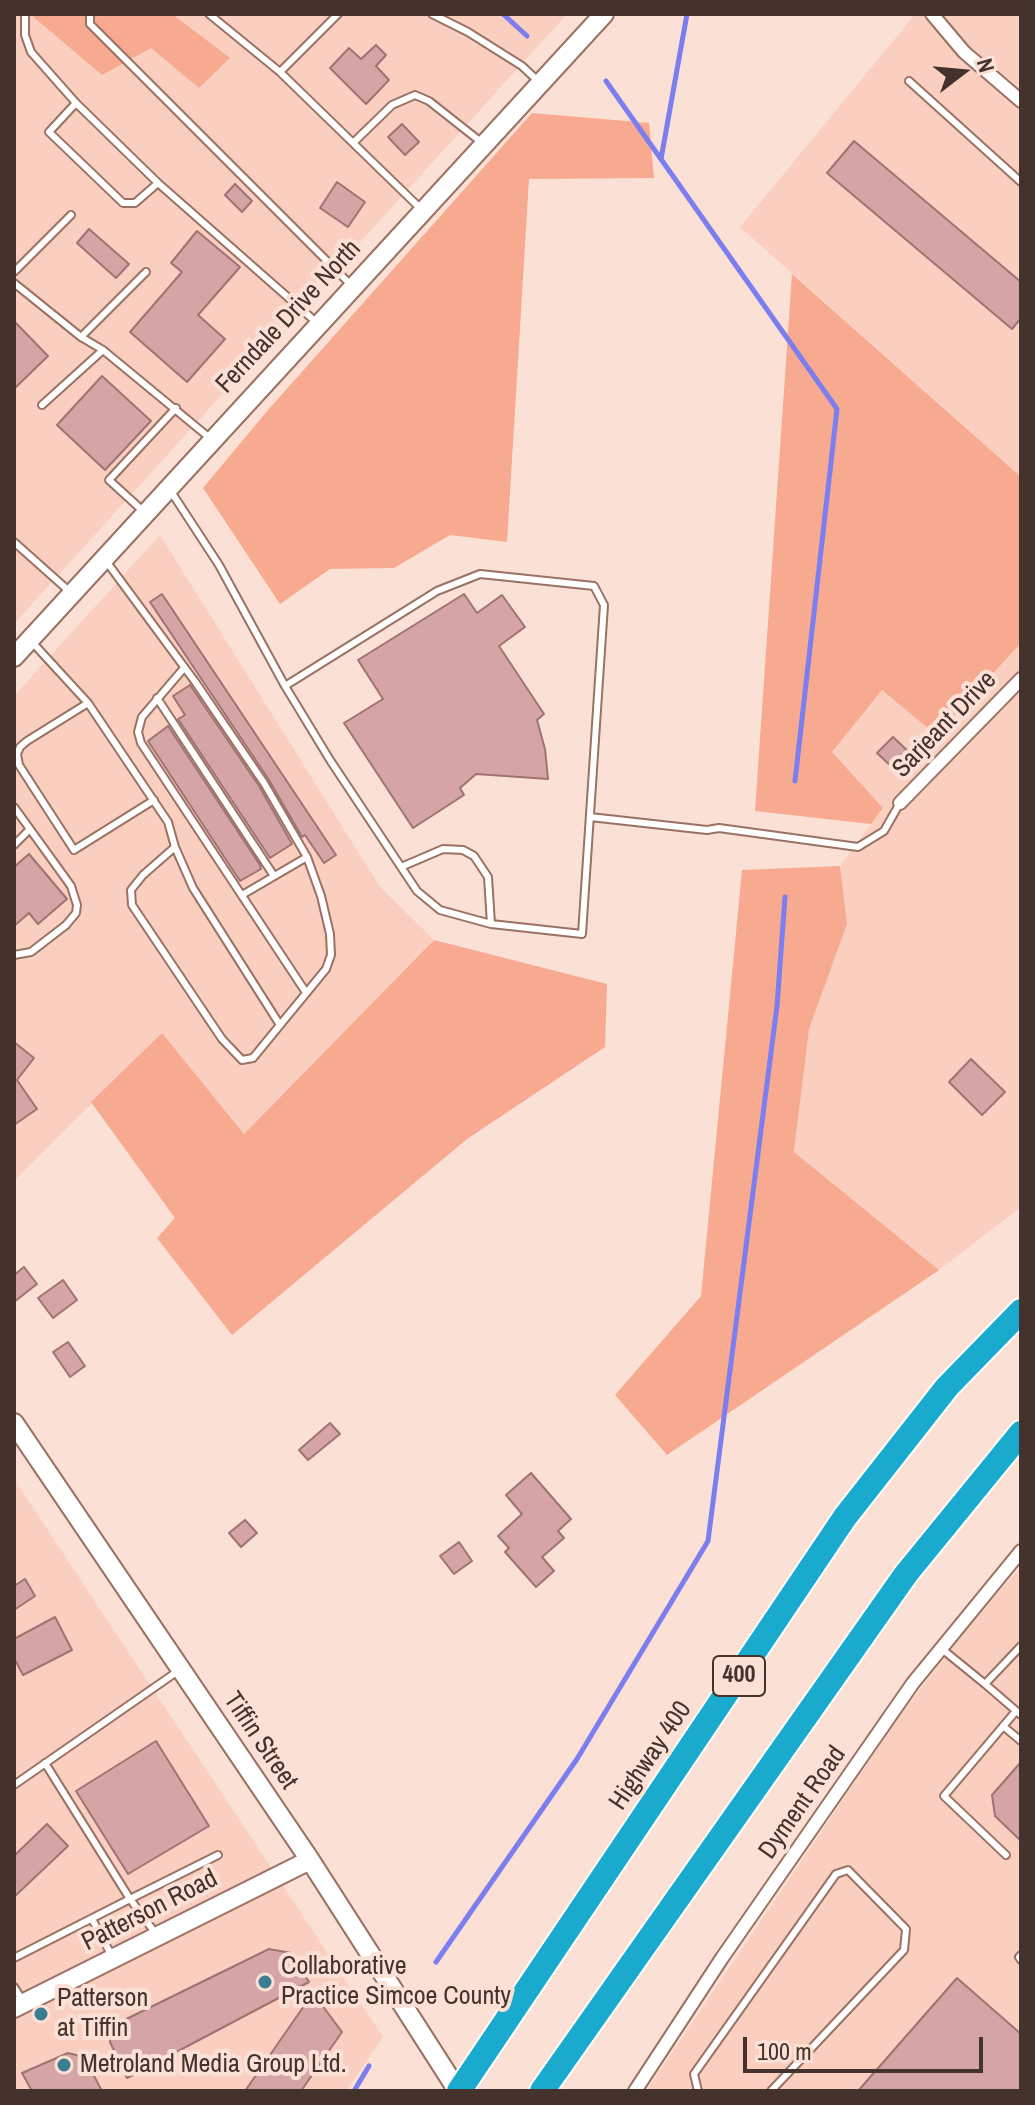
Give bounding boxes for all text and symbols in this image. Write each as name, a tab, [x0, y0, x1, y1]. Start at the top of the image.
north arrow	[923, 32, 1003, 112]
text: N	[970, 55, 1002, 76]
street label: Ferndale Drive North	[210, 234, 368, 400]
street label: Sarjeant Drive	[886, 665, 1004, 785]
road number: 400	[713, 1656, 765, 1696]
street label: Tiffin Street	[216, 1686, 304, 1796]
street label: Highway 400	[603, 1696, 699, 1816]
street label: Dyment Road	[753, 1741, 853, 1865]
street label: Patterson Road	[77, 1863, 223, 1959]
place label: Collaborative Practice Simcoe County	[281, 1951, 511, 2012]
marker: Collaborative Practice Simcoe County	[256, 1973, 274, 1991]
place label: Patterson at Tiffin	[57, 1983, 148, 2044]
marker: Patterson at Tiffin	[32, 2005, 50, 2023]
scale bar	[747, 2021, 987, 2071]
text: 100 m	[757, 2035, 812, 2067]
place label: Metroland Media Group Ltd.	[80, 2049, 347, 2081]
marker: Metroland Media Group Ltd.	[55, 2056, 73, 2074]

